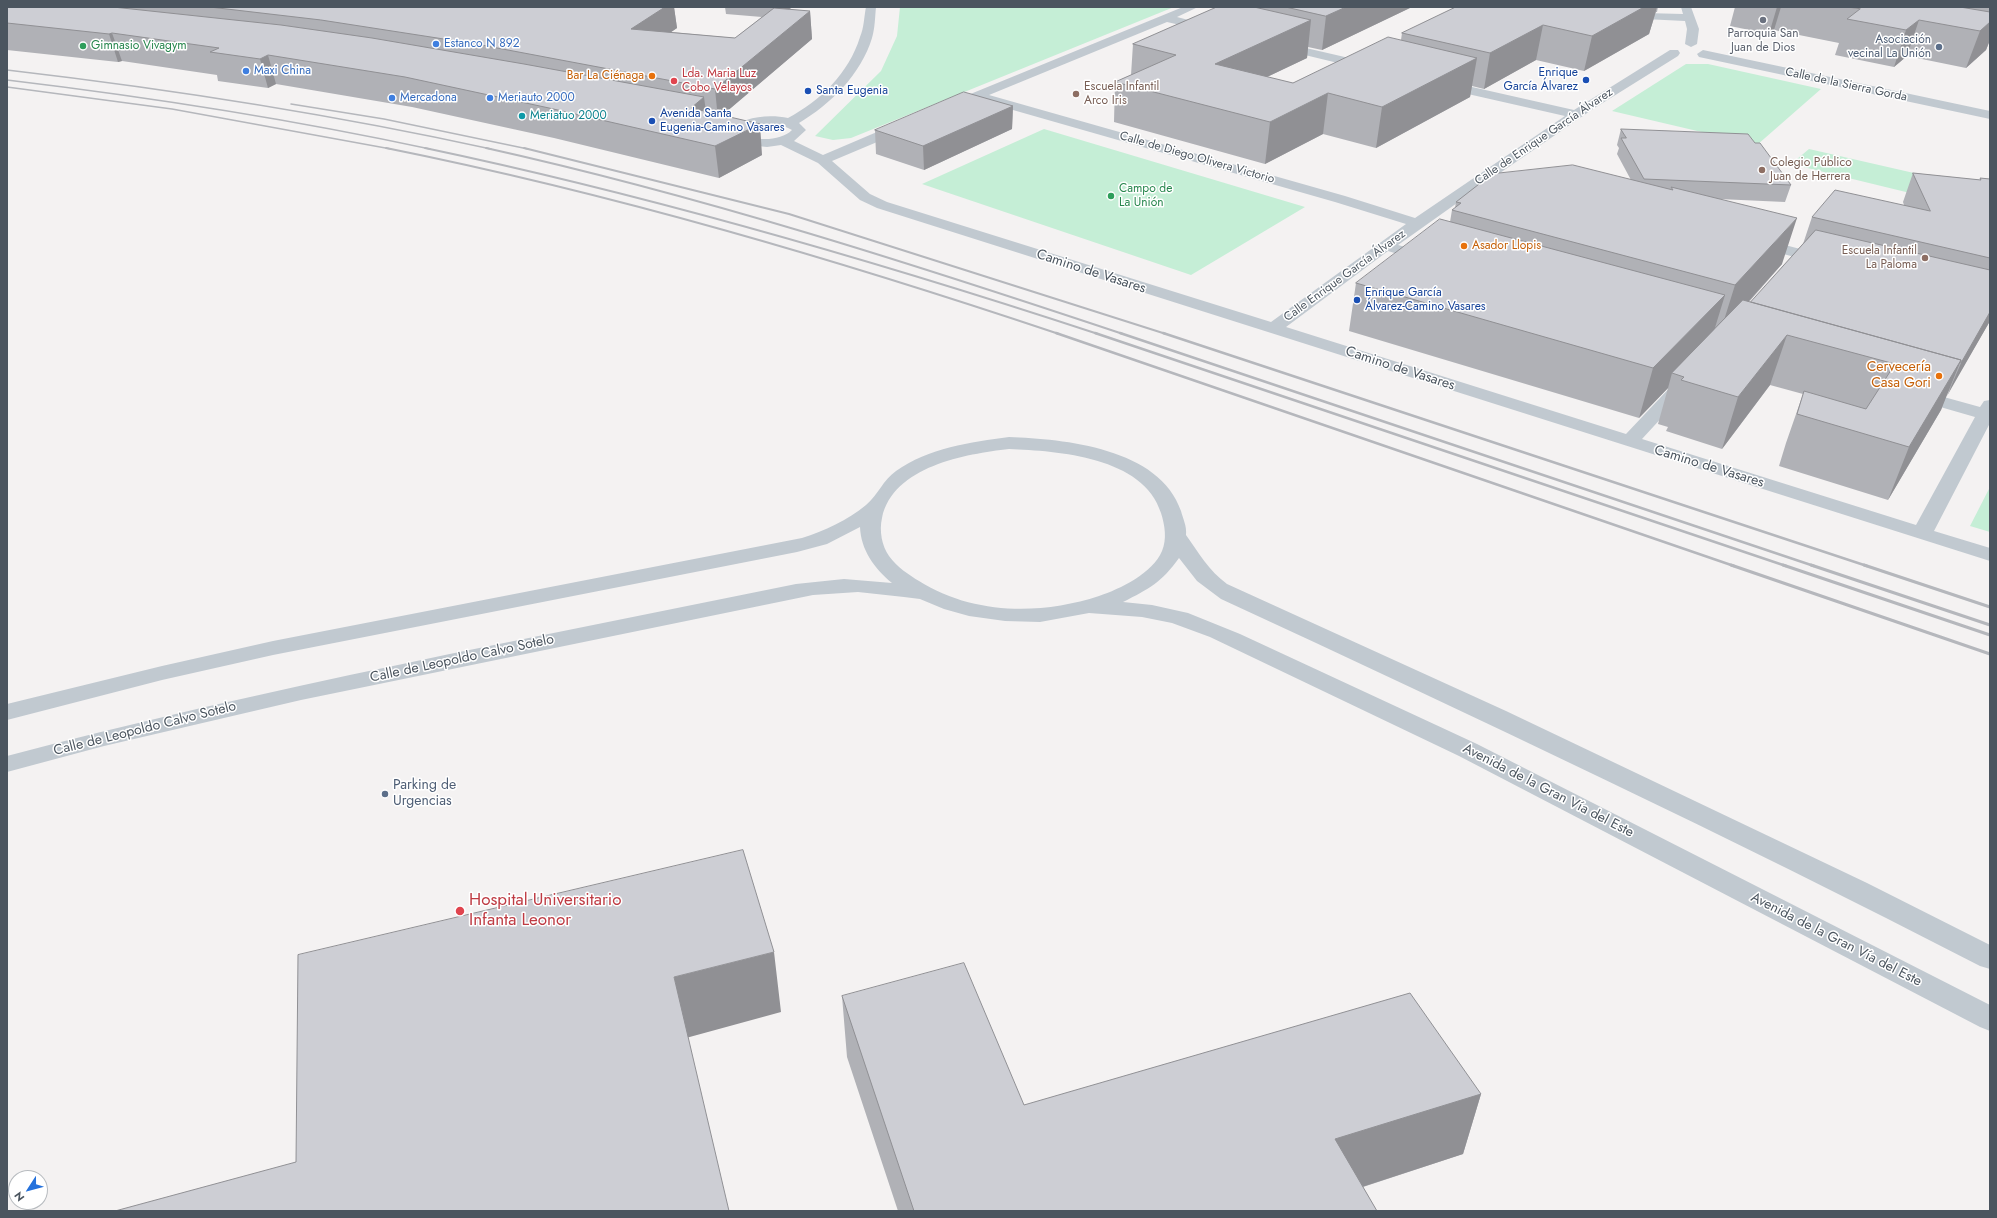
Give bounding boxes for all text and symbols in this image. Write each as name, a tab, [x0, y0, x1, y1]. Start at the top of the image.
marker: Parroquia San Juan de Dios	[1758, 15, 1768, 25]
place label: Parroquia San Juan de Dios	[1728, 27, 1798, 55]
place label: Asociación vecinal La Unión	[1848, 33, 1931, 61]
place label: Estanco N 892	[444, 37, 519, 51]
place label: Gimnasio Vivagym	[91, 39, 187, 53]
marker: Estanco N 892	[431, 39, 441, 49]
marker: Gimnasio Vivagym	[78, 41, 88, 51]
marker: Asociación vecinal La Unión	[1934, 42, 1944, 52]
place label: Maxi China	[254, 64, 311, 78]
street label: Calle de la Sierra Gorda	[1784, 65, 1908, 105]
marker: Maxi China	[241, 66, 251, 76]
place label: Enrique García Álvarez	[1504, 66, 1578, 94]
place label: Lda. Maria Luz Cobo Velayos	[682, 67, 756, 95]
place label: Bar La Ciénaga	[567, 69, 644, 83]
marker: Bar La Ciénaga	[647, 71, 657, 81]
marker: Enrique García Álvarez	[1581, 75, 1591, 85]
marker: Lda. Maria Luz Cobo Velayos	[669, 76, 679, 86]
place label: Escuela Infantil Arco Iris	[1084, 80, 1159, 108]
place label: Santa Eugenia	[816, 84, 888, 98]
street label: Calle de Enrique García Álvarez	[1472, 85, 1616, 189]
marker: Santa Eugenia	[803, 86, 813, 96]
marker: Escuela Infantil Arco Iris	[1071, 89, 1081, 99]
place label: Mercadona	[400, 91, 457, 105]
place label: Meriauto 2000	[498, 91, 575, 105]
marker: Mercadona	[387, 93, 397, 103]
marker: Meriauto 2000	[485, 93, 495, 103]
place label: Avenida Santa Eugenia-Camino Vasares	[660, 107, 785, 135]
place label: Meriatuo 2000	[530, 109, 607, 123]
marker: Meriatuo 2000	[517, 111, 527, 121]
marker: Avenida Santa Eugenia-Camino Vasares	[647, 116, 657, 126]
street label: Calle de Diego Olivera Victorio	[1118, 129, 1276, 187]
place label: Colegio Público Juan de Herrera	[1770, 156, 1852, 184]
marker: Colegio Público Juan de Herrera	[1757, 165, 1767, 175]
place label: Campo de La Unión	[1119, 182, 1172, 210]
marker: Campo de La Unión	[1106, 191, 1116, 201]
street label: Calle Enrique García Álvarez	[1281, 227, 1409, 325]
place label: Asador Llopis	[1472, 239, 1541, 253]
marker: Asador Llopis	[1459, 241, 1469, 251]
place label: Escuela Infantil La Paloma	[1842, 244, 1917, 272]
street label: Camino de Vasares	[1034, 246, 1148, 298]
marker: Escuela Infantil La Paloma	[1920, 253, 1930, 263]
place label: Enrique García Álvarez-Camino Vasares	[1365, 286, 1486, 314]
marker: Enrique García Álvarez-Camino Vasares	[1352, 295, 1362, 305]
street label: Camino de Vasares	[1343, 343, 1457, 395]
place label: Cervecería Casa Gori	[1867, 360, 1931, 392]
marker: Cervecería Casa Gori	[1934, 371, 1944, 381]
street label: Camino de Vasares	[1652, 442, 1766, 492]
street label: Calle de Leopoldo Calvo Sotelo	[369, 631, 555, 687]
street label: Calle de Leopoldo Calvo Sotelo	[52, 698, 238, 760]
street label: Avenida de la Gran Vía del Este	[1460, 741, 1636, 841]
place label: Parking de Urgencias	[393, 778, 456, 810]
marker: Parking de Urgencias	[380, 789, 390, 799]
street label: Avenida de la Gran Vía del Este	[1748, 890, 1924, 990]
place label: Hospital Universitario Infanta Leonor	[469, 891, 622, 931]
marker: Hospital Universitario Infanta Leonor	[454, 905, 466, 917]
north arrow	[8, 1170, 48, 1210]
text: N	[10, 1188, 28, 1205]

